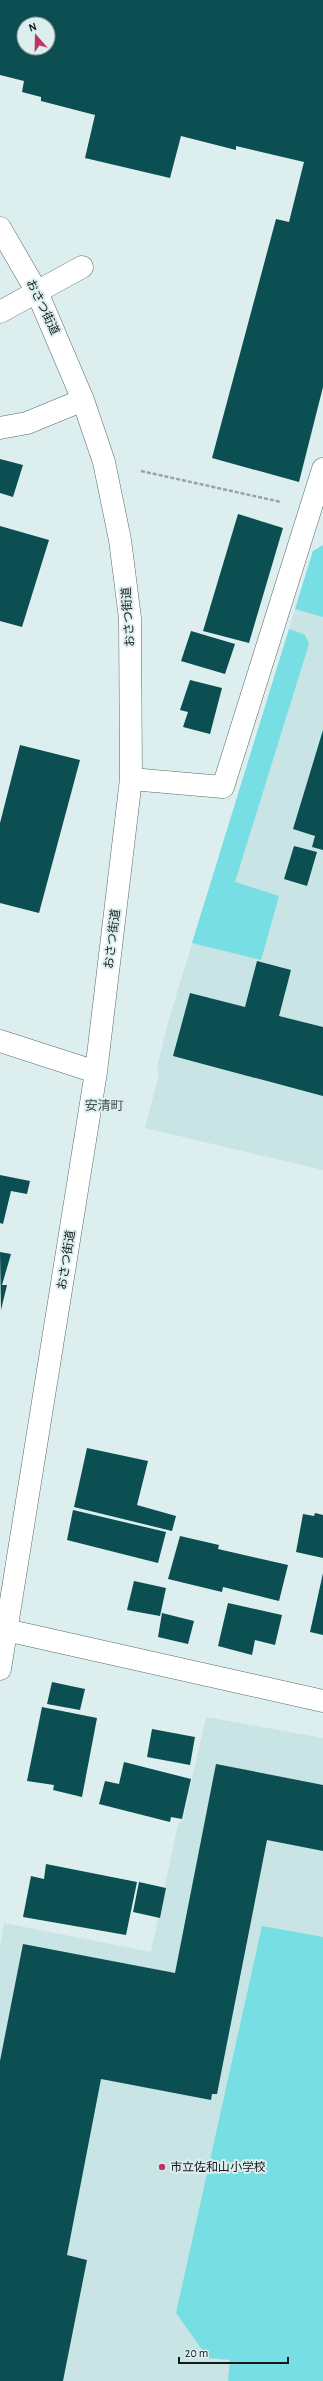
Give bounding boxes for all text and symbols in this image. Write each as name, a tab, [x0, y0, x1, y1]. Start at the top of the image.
north arrow	[16, 16, 56, 56]
text: N	[27, 21, 38, 34]
street label: おさつ街道	[24, 277, 62, 337]
street label: おさつ街道	[119, 587, 136, 647]
street label: おさつ街道	[101, 908, 122, 970]
district label: 安清町	[84, 1099, 124, 1113]
street label: おさつ街道	[54, 1229, 77, 1291]
place label: 市立佐和山小学校	[170, 2160, 266, 2173]
marker: 市立佐和山小学校	[157, 2162, 167, 2172]
scale bar	[179, 2339, 288, 2365]
text: 20 m	[185, 2347, 208, 2359]

